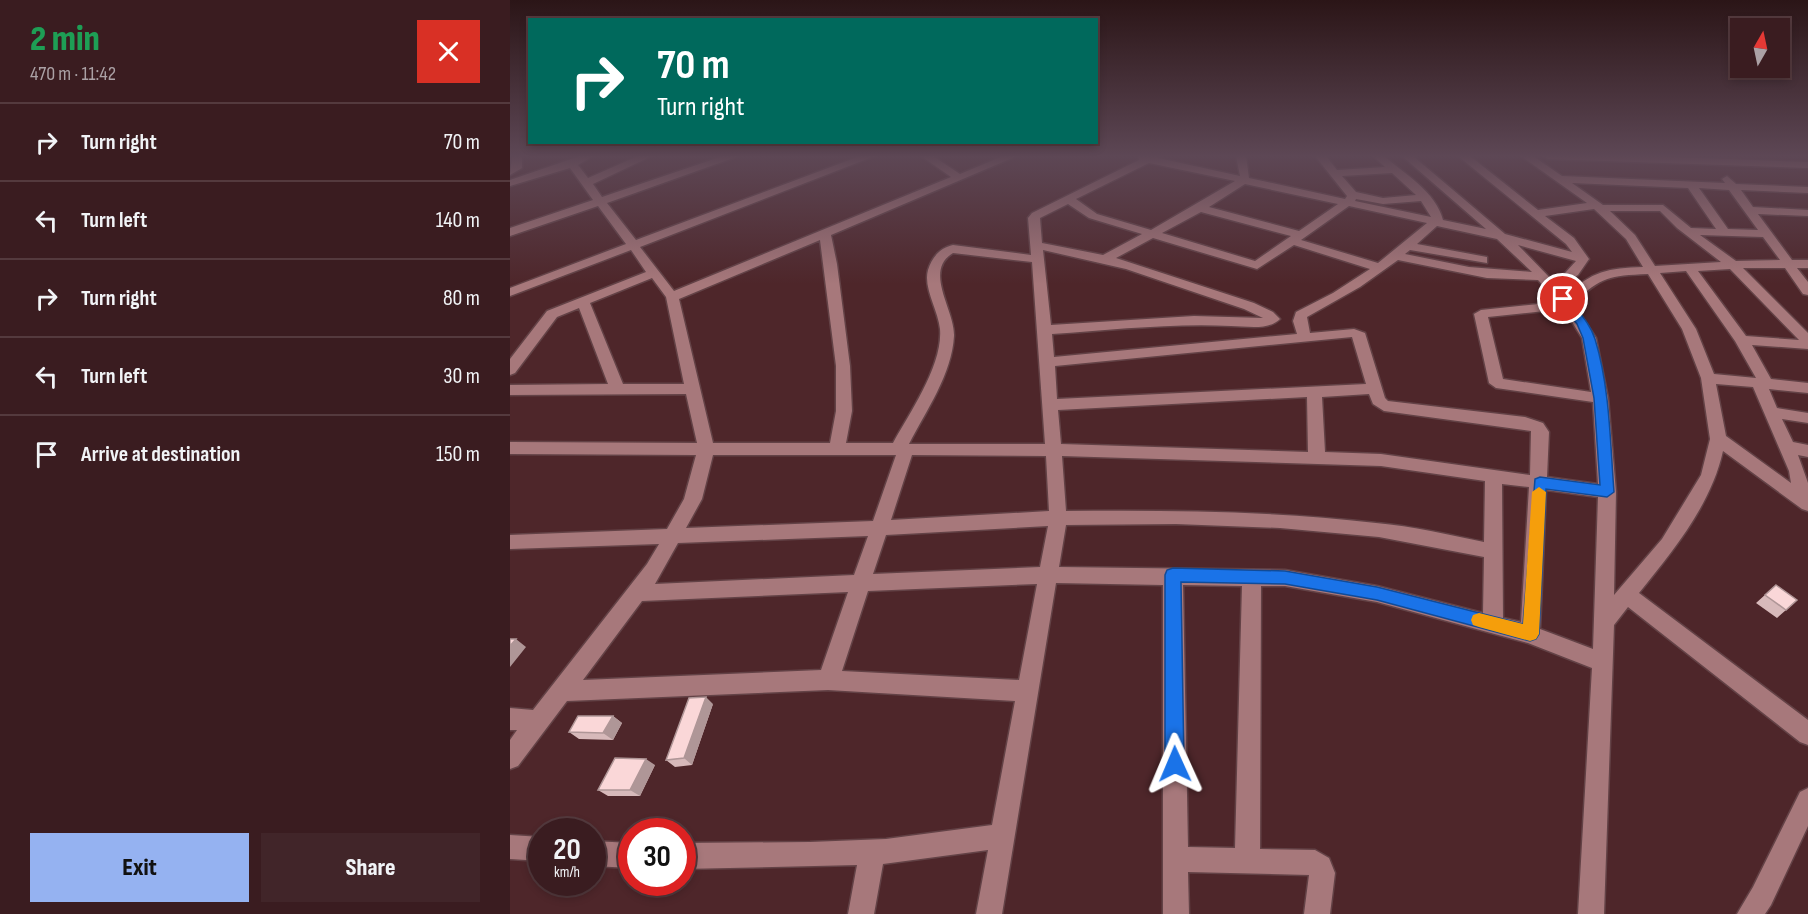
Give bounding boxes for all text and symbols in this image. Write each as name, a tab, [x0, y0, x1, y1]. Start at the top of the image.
text: 2 min	[30, 18, 100, 61]
north arrow	[1730, 18, 1790, 78]
map controls	[1730, 18, 1790, 78]
button: close	[417, 20, 480, 83]
text: 70 m	[657, 40, 730, 91]
icon: right	[558, 42, 636, 120]
text: 470 m · 11:42	[30, 62, 116, 86]
text: Turn right	[657, 91, 744, 123]
icon: right	[30, 126, 63, 159]
text: Turn right	[81, 129, 157, 156]
text: 70 m	[444, 129, 480, 156]
icon: left	[30, 204, 63, 237]
text: Turn left	[81, 207, 147, 234]
text: 140 m	[436, 207, 480, 234]
pin	[1537, 273, 1588, 324]
icon: right	[30, 282, 63, 315]
icon: arrive	[1546, 282, 1579, 315]
text: Turn right	[81, 285, 157, 312]
text: 80 m	[443, 285, 480, 312]
icon: left	[30, 360, 63, 393]
text: Turn left	[81, 363, 147, 390]
text: 30 m	[443, 363, 480, 390]
icon: arrive	[30, 438, 63, 471]
text: Arrive at destination	[81, 441, 240, 468]
text: 150 m	[436, 441, 480, 468]
position arrow	[1143, 732, 1207, 796]
speed limit sign: 30	[618, 818, 696, 896]
text: 20	[553, 832, 581, 868]
button: Exit	[30, 833, 249, 902]
button: Share	[261, 833, 480, 902]
text: km/h	[554, 863, 580, 882]

